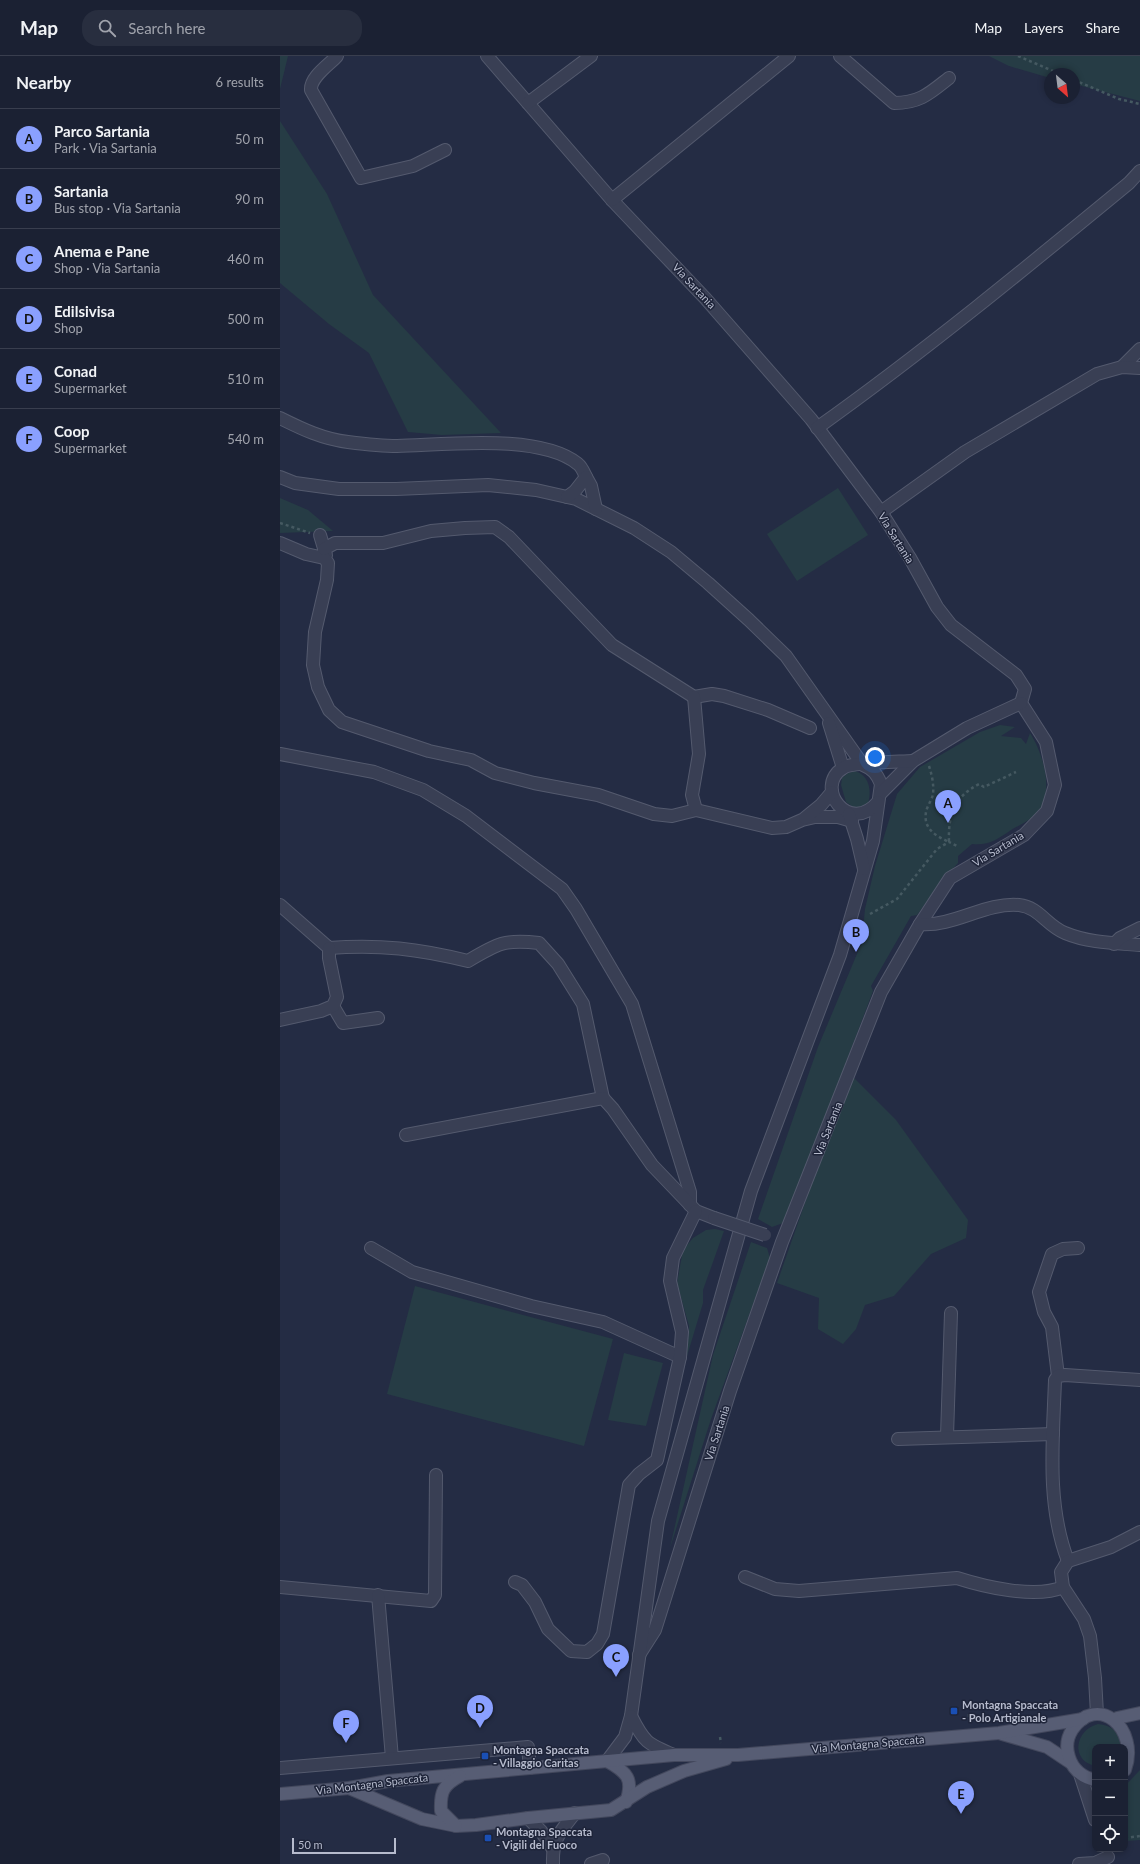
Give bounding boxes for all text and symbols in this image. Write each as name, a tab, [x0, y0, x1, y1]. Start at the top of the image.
search box	[82, 10, 362, 46]
text: Map	[20, 16, 58, 39]
icon: search	[96, 17, 118, 39]
text: Search here	[128, 19, 206, 37]
text: Map	[974, 19, 1002, 36]
text: Layers	[1024, 19, 1064, 36]
text: Share	[1086, 19, 1120, 36]
north arrow	[1044, 68, 1080, 104]
text: Nearby	[16, 72, 71, 93]
text: 6 results	[216, 74, 264, 90]
text: Parco Sartania	[54, 122, 150, 140]
text: A	[24, 131, 34, 147]
text: 50 m	[235, 131, 264, 147]
text: Park · Via Sartania	[54, 140, 157, 156]
text: Sartania	[54, 182, 108, 200]
text: B	[25, 191, 33, 207]
text: 90 m	[235, 191, 264, 207]
text: Bus stop · Via Sartania	[54, 200, 181, 216]
text: Anema e Pane	[54, 242, 149, 260]
text: C	[25, 251, 33, 267]
text: 460 m	[227, 251, 264, 267]
text: Shop · Via Sartania	[54, 260, 160, 276]
street label: Via Sartania	[670, 260, 719, 311]
text: Edilsivisa	[54, 302, 115, 320]
text: D	[24, 311, 34, 327]
text: 500 m	[227, 311, 264, 327]
text: Shop	[54, 320, 83, 336]
text: Conad	[54, 362, 97, 380]
text: E	[25, 371, 33, 387]
text: 510 m	[227, 371, 264, 387]
text: Supermarket	[54, 380, 127, 396]
text: Coop	[54, 422, 90, 440]
text: F	[25, 431, 33, 447]
text: 540 m	[227, 431, 264, 447]
text: Supermarket	[54, 440, 127, 456]
street label: Via Sartania	[876, 510, 917, 566]
your location	[865, 747, 885, 767]
pin: A	[935, 790, 961, 823]
street label: Via Sartania	[970, 828, 1026, 869]
pin: B	[843, 919, 869, 952]
street label: Via Sartania	[811, 1100, 844, 1158]
street label: Via Sartania	[701, 1404, 732, 1462]
pin: C	[603, 1644, 629, 1677]
pin: D	[467, 1695, 493, 1728]
place label: Montagna Spaccata - Polo Artigianale	[962, 1698, 1058, 1724]
marker: Montagna Spaccata - Polo Artigianale	[949, 1706, 959, 1716]
pin: F	[333, 1710, 359, 1743]
street label: Via Montagna Spaccata	[811, 1732, 925, 1755]
place label: Montagna Spaccata - Villaggio Caritas	[493, 1743, 589, 1769]
map controls	[1092, 1744, 1128, 1852]
button: +	[1092, 1744, 1128, 1780]
marker: Montagna Spaccata - Villaggio Caritas	[480, 1751, 490, 1761]
street label: Via Montagna Spaccata	[315, 1770, 429, 1797]
button: −	[1092, 1780, 1128, 1816]
pin: E	[948, 1781, 974, 1814]
button: locate	[1092, 1816, 1128, 1852]
place label: Montagna Spaccata - Vigili del Fuoco	[496, 1825, 592, 1851]
marker: Montagna Spaccata - Vigili del Fuoco	[483, 1833, 493, 1843]
scale bar	[292, 1836, 396, 1855]
text: 50 m	[298, 1838, 323, 1851]

